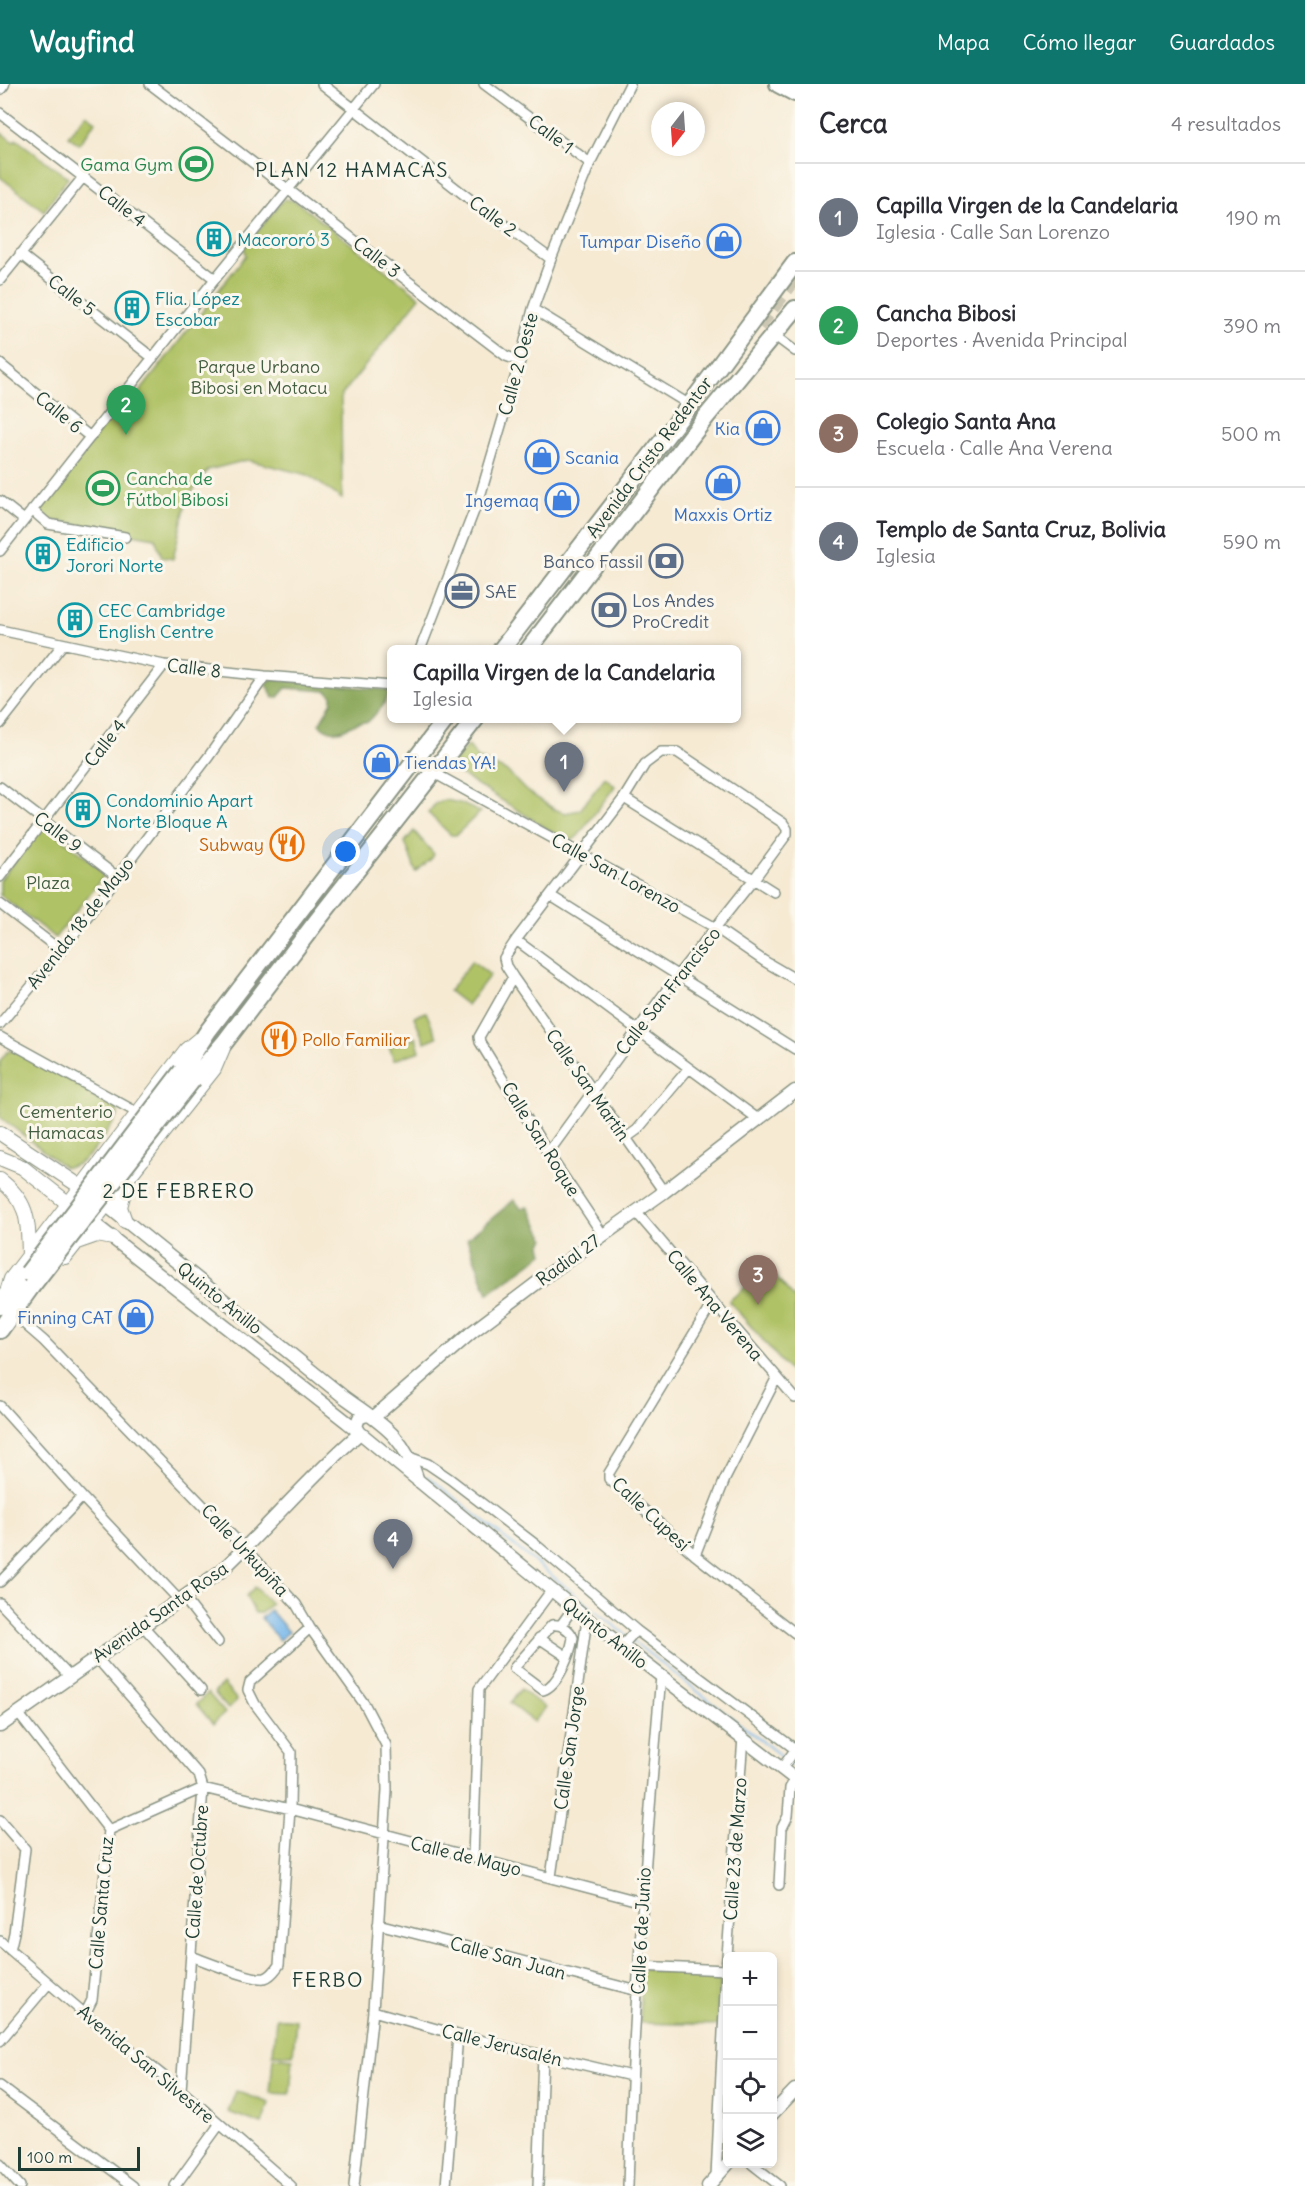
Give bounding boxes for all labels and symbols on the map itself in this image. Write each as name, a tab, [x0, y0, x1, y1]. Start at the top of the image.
north arrow	[651, 102, 705, 156]
street label: Calle 1	[524, 109, 578, 159]
sports icon: Gama Gym	[178, 146, 214, 182]
place label: Gama Gym	[80, 153, 173, 176]
district label: PLAN 12 HAMACAS	[255, 157, 449, 182]
street label: Calle 4	[93, 180, 151, 232]
street label: Calle 2	[465, 191, 522, 241]
building icon: Macororó 3	[196, 221, 232, 257]
shop icon: Tumpar Diseño	[706, 223, 742, 259]
place label: Macororó 3	[237, 228, 330, 251]
place label: Tumpar Diseño	[579, 230, 701, 253]
street label: Calle 3	[349, 231, 405, 283]
street label: Calle 5	[43, 269, 101, 321]
place label: Flia. López Escobar	[155, 287, 240, 331]
building icon: Flia. López Escobar	[114, 290, 150, 326]
street label: Calle 2 Oeste	[493, 310, 543, 418]
park label: Parque Urbano Bibosi en Motacu	[190, 355, 328, 399]
street label: Avenida Cristo Redentor	[581, 371, 718, 542]
street label: Calle 6	[31, 386, 87, 438]
pin: 2	[106, 386, 146, 435]
shop icon: Kia	[745, 410, 781, 446]
place label: Kia	[715, 417, 740, 440]
shop icon: Scania	[524, 439, 560, 475]
place label: Scania	[565, 446, 619, 469]
shop icon: Maxxis Ortiz	[705, 465, 741, 501]
place label: Cancha de Fútbol Bibosi	[126, 467, 229, 511]
sports icon: Cancha de Fútbol Bibosi	[85, 470, 121, 506]
shop icon: Ingemaq	[544, 482, 580, 518]
place label: Ingemaq	[465, 489, 539, 512]
place label: Maxxis Ortiz	[674, 503, 773, 526]
place label: Edificio Jorori Norte	[66, 533, 164, 577]
building icon: Edificio Jorori Norte	[25, 536, 61, 572]
bank icon: Banco Fassil	[648, 543, 684, 579]
place label: Banco Fassil	[543, 550, 643, 573]
office icon: SAE	[444, 573, 480, 609]
place label: SAE	[485, 580, 517, 603]
place label: Los Andes ProCredit	[632, 589, 715, 633]
bank icon: Los Andes ProCredit	[591, 592, 627, 628]
place label: CEC Cambridge English Centre	[98, 599, 226, 643]
building icon: CEC Cambridge English Centre	[57, 602, 93, 638]
street label: Calle 8	[166, 653, 222, 683]
street label: Calle 4	[79, 714, 131, 772]
pin: 1	[544, 742, 584, 792]
shop icon: Tiendas YA!	[363, 744, 399, 780]
place label: Tiendas YA!	[404, 751, 496, 774]
place label: Condominio Apart Norte Bloque A	[106, 789, 253, 833]
building icon: Condominio Apart Norte Bloque A	[65, 792, 101, 828]
street label: Calle 9	[29, 806, 87, 858]
restaurant icon: Subway	[269, 826, 305, 862]
street label: Calle San Lorenzo	[547, 828, 685, 918]
place label: Subway	[199, 833, 264, 856]
your location	[331, 837, 360, 866]
street label: Avenida 18 de Mayo	[21, 853, 139, 993]
park label: Plaza	[26, 871, 70, 894]
street label: Calle San Francisco	[611, 922, 725, 1060]
restaurant icon: Pollo Familiar	[261, 1021, 297, 1057]
street label: Calle San Martín	[541, 1024, 635, 1146]
place label: Pollo Familiar	[302, 1028, 411, 1051]
street label: Calle San Roque	[497, 1078, 585, 1200]
park label: Cementerio Hamacas	[19, 1100, 113, 1144]
district label: 2 DE FEBRERO	[102, 1178, 256, 1203]
street label: Radial 27	[532, 1229, 605, 1291]
street label: Calle Ana Verena	[662, 1245, 768, 1365]
pin: 3	[738, 1256, 777, 1305]
street label: Quinto Anillo	[173, 1257, 267, 1339]
shop icon: Finning CAT	[118, 1299, 154, 1335]
place label: Finning CAT	[17, 1306, 113, 1329]
street label: Calle Cupesí	[607, 1472, 695, 1556]
street label: Calle Urkupiña	[196, 1499, 294, 1601]
pin: 4	[374, 1520, 412, 1569]
street label: Avenida Santa Rosa	[88, 1557, 232, 1667]
street label: Quinto Anillo	[557, 1592, 653, 1674]
street label: Calle San Jorge	[549, 1684, 589, 1812]
street label: Calle 23 de Marzo	[719, 1777, 751, 1921]
street label: Calle de Octubre	[181, 1804, 213, 1940]
street label: Calle de Mayo	[408, 1831, 524, 1881]
street label: Calle Santa Cruz	[84, 1835, 118, 1970]
street label: Calle 6 de Junio	[626, 1867, 656, 1995]
street label: Calle San Juan	[447, 1931, 569, 1985]
district label: FERBO	[292, 1967, 364, 1992]
street label: Avenida San Silvestre	[73, 2000, 219, 2128]
street label: Calle Jerusalén	[439, 2019, 565, 2071]
scale bar	[18, 2144, 140, 2172]

